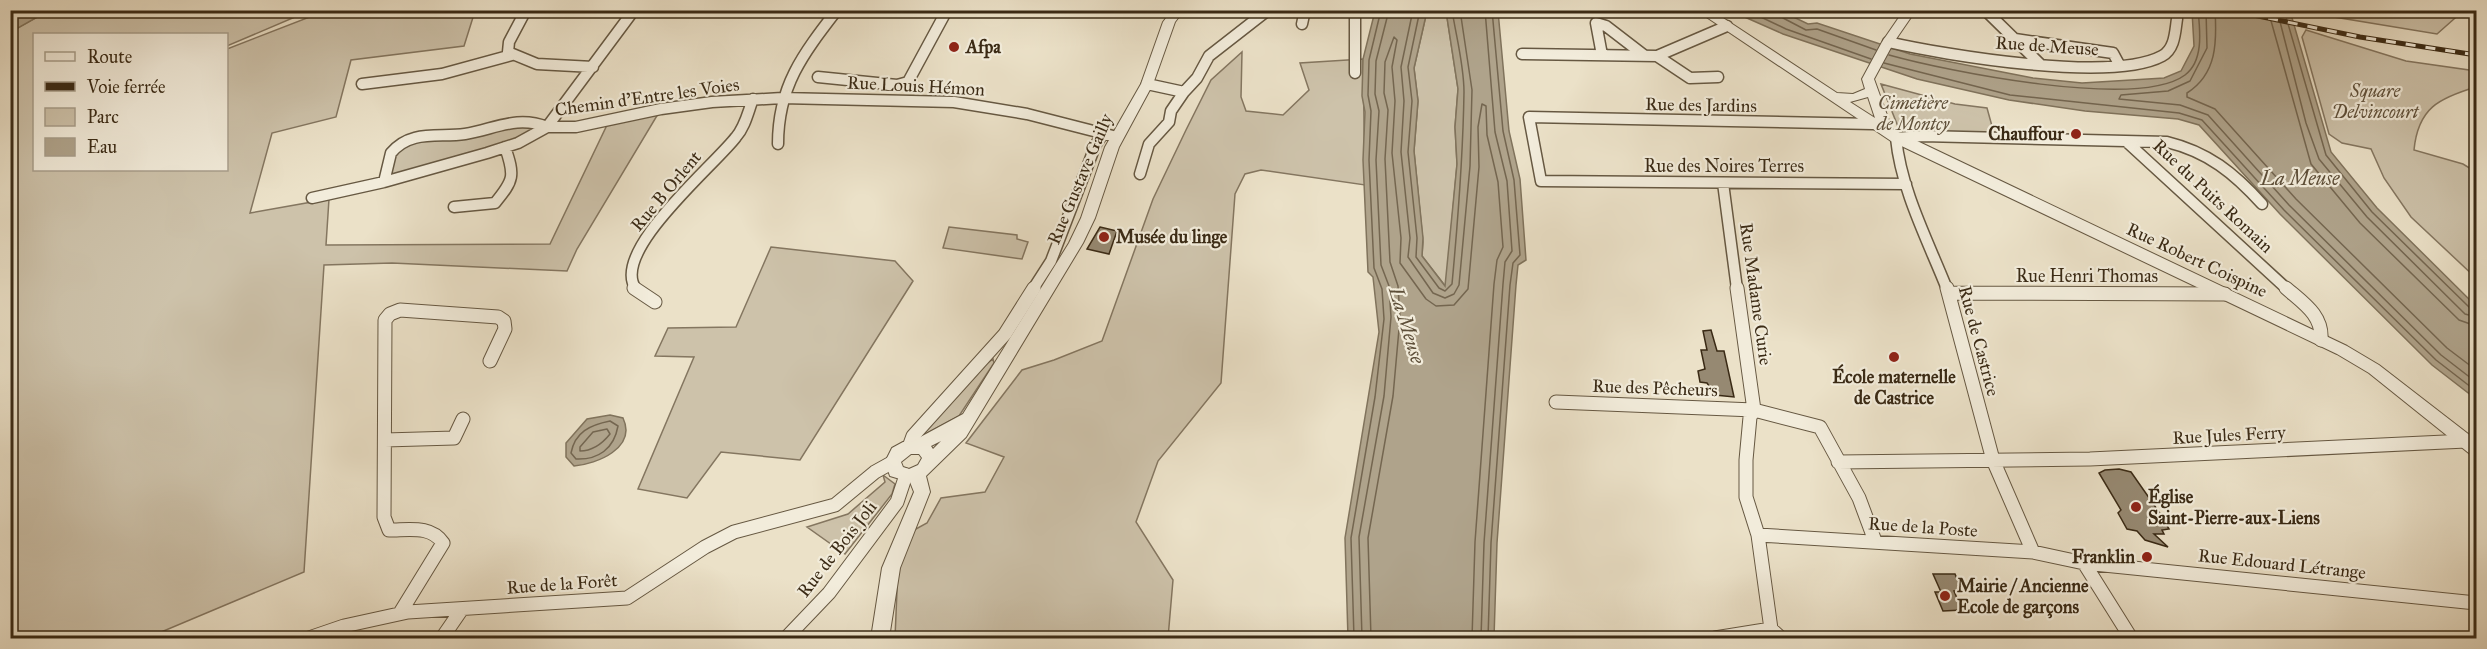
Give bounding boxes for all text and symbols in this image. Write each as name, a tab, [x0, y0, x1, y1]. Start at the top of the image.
street label: Rue de Meuse	[1995, 31, 2099, 61]
legend	[33, 33, 228, 171]
place label: Afpa	[965, 36, 1001, 59]
marker: Afpa	[947, 40, 961, 54]
text: Route	[87, 46, 132, 68]
street label: Rue Louis Hémon	[847, 71, 986, 101]
street label: Chemin d'Entre les Voies	[553, 73, 741, 121]
text: Voie ferrée	[86, 76, 166, 98]
park label: Square Delvincourt	[2332, 80, 2420, 123]
park label: Cimetière de Montcy	[1876, 92, 1950, 135]
street label: Rue des Jardins	[1645, 93, 1757, 118]
text: Parc	[87, 106, 119, 128]
street label: Rue Gustave Gailly	[1043, 110, 1118, 248]
place label: Chauffour	[1988, 123, 2065, 145]
marker: Chauffour	[2069, 127, 2083, 141]
street label: Rue du Puits Romain	[2148, 135, 2278, 258]
text: Eau	[87, 136, 117, 158]
street label: Rue B Orlent	[626, 146, 706, 236]
street label: Rue des Noires Terres	[1644, 155, 1804, 177]
water label: La Meuse	[2260, 166, 2340, 190]
street label: Rue Robert Coispine	[2123, 218, 2271, 302]
street label: Rue Madame Curie	[1735, 221, 1777, 367]
place label: Musée du linge	[1116, 226, 1228, 249]
marker: Musée du linge	[1097, 230, 1111, 244]
street label: Rue Henri Thomas	[2016, 265, 2158, 287]
water label: La Meuse	[1384, 283, 1430, 367]
street label: Rue de Castrice	[1954, 283, 2004, 399]
marker: École maternelle de Castrice	[1887, 350, 1901, 364]
place label: École maternelle de Castrice	[1832, 363, 1956, 409]
street label: Rue des Pêcheurs	[1592, 375, 1718, 401]
street label: Rue Jules Ferry	[2172, 421, 2287, 450]
place label: Église Saint-Pierre-aux-Liens	[2148, 483, 2320, 529]
street label: Rue de Bois Joli	[793, 496, 882, 602]
marker: Église Saint-Pierre-aux-Liens	[2129, 500, 2143, 514]
street label: Rue de la Poste	[1867, 512, 1979, 542]
street label: Rue Edouard Létrange	[2197, 544, 2367, 585]
place label: Franklin	[2072, 546, 2135, 568]
marker: Franklin	[2140, 550, 2154, 564]
street label: Rue de la Forêt	[506, 569, 619, 599]
place label: Mairie / Ancienne Ecole de garçons	[1957, 575, 2089, 619]
marker: Mairie / Ancienne Ecole de garçons	[1938, 589, 1952, 603]

